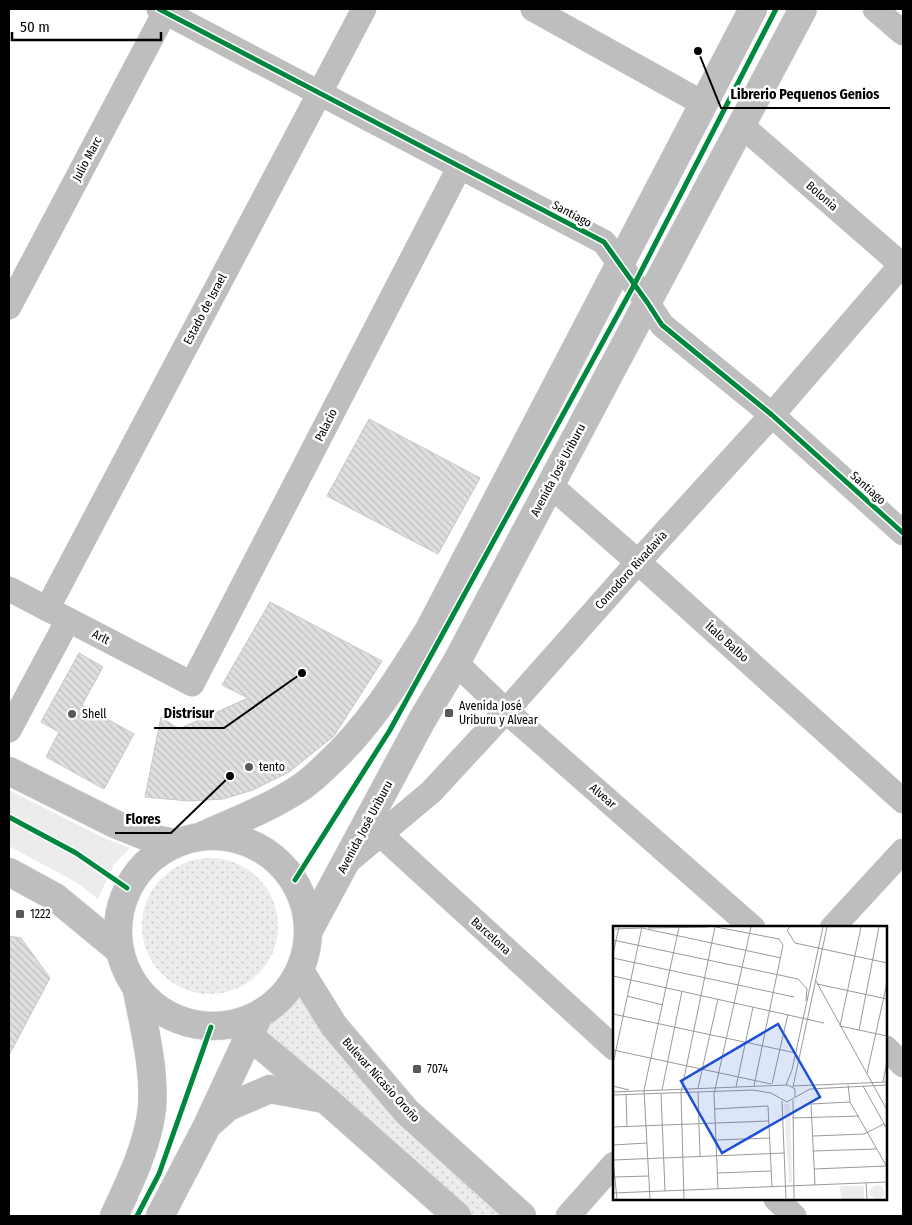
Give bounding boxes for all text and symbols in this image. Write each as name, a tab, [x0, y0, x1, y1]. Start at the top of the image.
scale bar	[12, 10, 161, 42]
text: 50 m	[20, 18, 50, 36]
callout: Librerio Pequenos Genios	[721, 79, 890, 108]
text: Librerio Pequenos Genios	[731, 86, 879, 103]
street label: Julio Marc	[69, 134, 105, 184]
street label: Bolonia	[803, 178, 841, 214]
street label: Santiago	[550, 198, 594, 230]
street label: Estado de Israel	[180, 271, 230, 347]
street label: Palacio	[312, 406, 340, 444]
street label: Avenida José Uriburu	[528, 421, 588, 519]
street label: Santiago	[847, 469, 889, 507]
street label: Comodoro Rivadavia	[592, 528, 670, 612]
street label: Ítalo Balbo	[703, 618, 752, 665]
street label: Arlt	[90, 627, 112, 647]
callout: Distrisur	[154, 699, 224, 728]
place label: Avenida José Uriburu y Alvear	[459, 699, 539, 727]
text: Distrisur	[164, 705, 215, 722]
place label: Shell	[82, 707, 107, 721]
marker: Avenida José Uriburu y Alvear	[443, 707, 455, 719]
marker: Shell	[66, 708, 78, 720]
place label: tento	[259, 760, 285, 774]
marker: tento	[243, 761, 255, 773]
street label: Avenida José Uriburu	[335, 778, 395, 876]
street label: Alvear	[587, 781, 620, 812]
callout: Flores	[115, 804, 171, 833]
text: Flores	[125, 811, 161, 828]
place label: 1222	[30, 907, 51, 921]
marker: 1222	[14, 908, 26, 920]
street label: Barcelona	[468, 914, 514, 958]
inset map	[613, 926, 887, 1200]
street label: Bulevar Nicasio Oroño	[339, 1035, 423, 1125]
place label: 7074	[427, 1062, 448, 1076]
marker: 7074	[411, 1063, 423, 1075]

